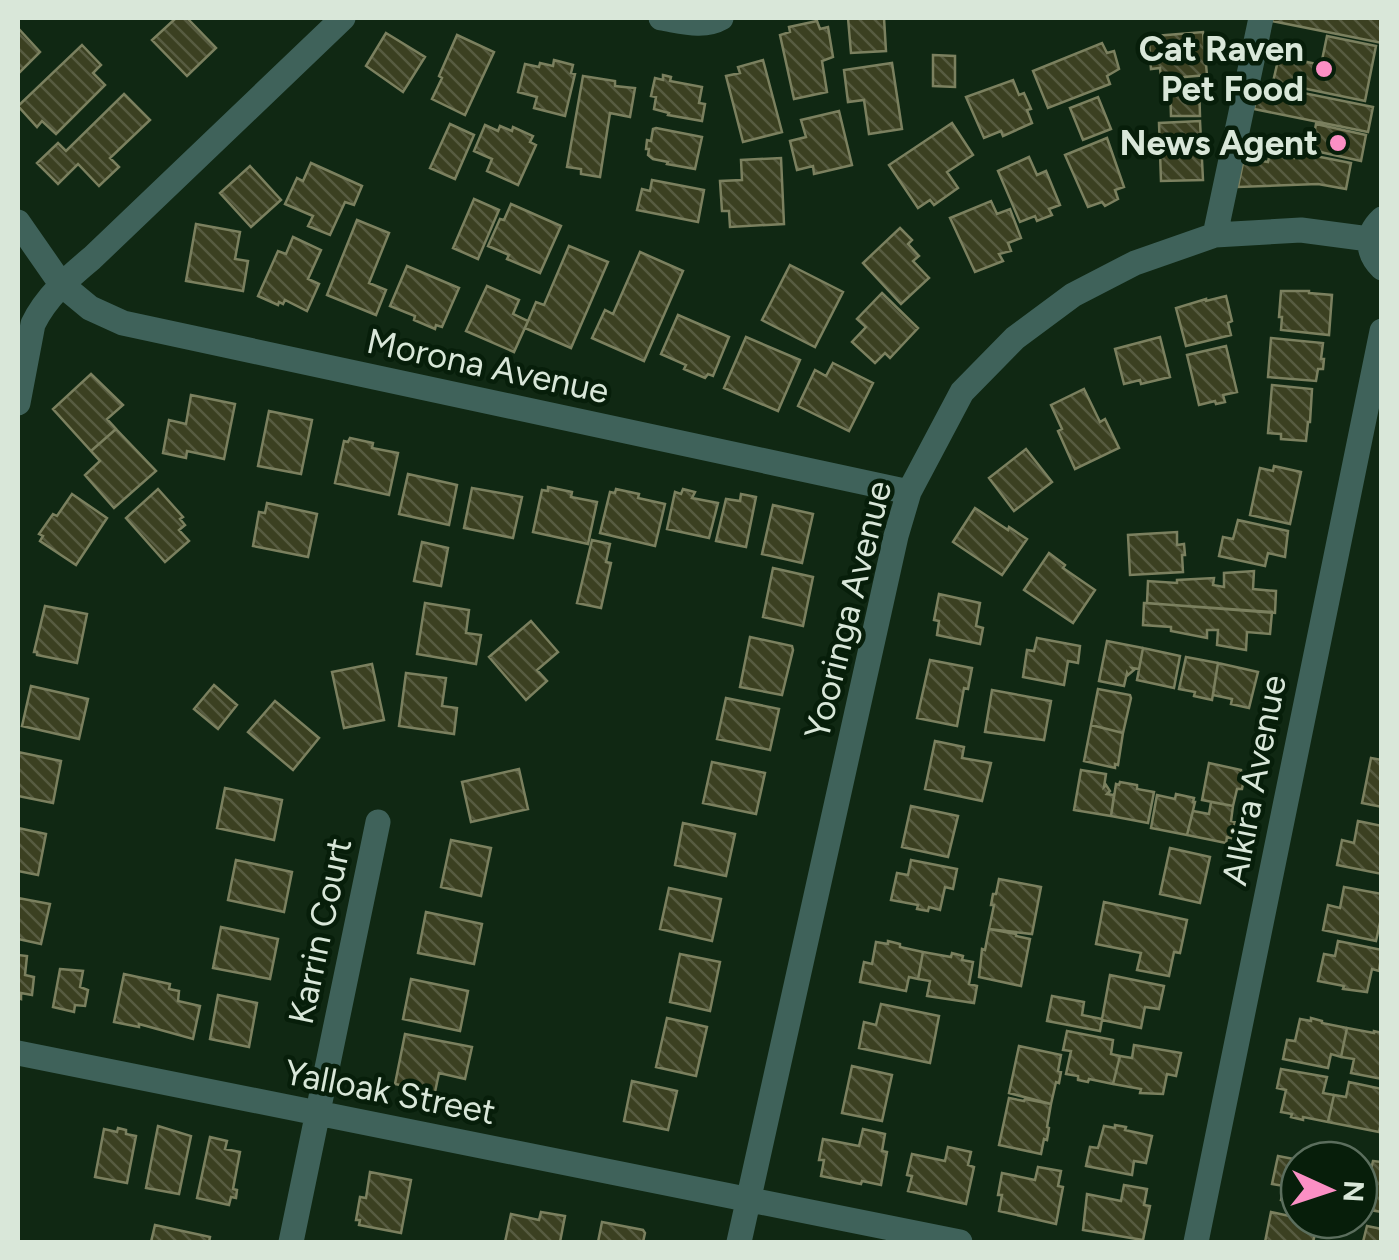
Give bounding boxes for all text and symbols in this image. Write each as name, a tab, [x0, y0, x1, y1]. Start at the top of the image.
place label: Cat Raven Pet Food	[1139, 28, 1304, 110]
marker: Cat Raven Pet Food	[1313, 58, 1335, 80]
place label: News Agent	[1119, 122, 1318, 164]
marker: News Agent	[1327, 132, 1349, 154]
street label: Morona Avenue	[363, 320, 613, 412]
street label: Yooringa Avenue	[796, 477, 900, 743]
street label: Alkira Avenue	[1213, 671, 1295, 889]
street label: Karrin Court	[280, 834, 360, 1028]
street label: Yalloak Street	[281, 1051, 499, 1133]
north arrow	[1279, 1140, 1379, 1240]
text: N	[1336, 1180, 1372, 1203]

